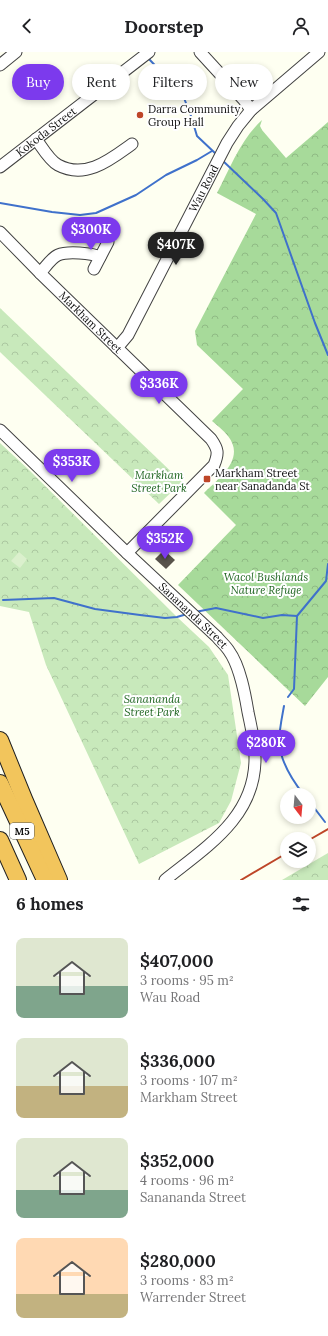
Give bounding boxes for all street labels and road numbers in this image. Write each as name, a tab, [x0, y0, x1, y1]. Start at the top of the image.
street label: Kokoda Street	[13, 103, 79, 159]
street label: Wau Road	[186, 162, 222, 214]
street label: Markham Street	[56, 288, 126, 357]
street label: Sanananda Street	[156, 579, 231, 652]
road number: M5	[10, 823, 34, 839]

